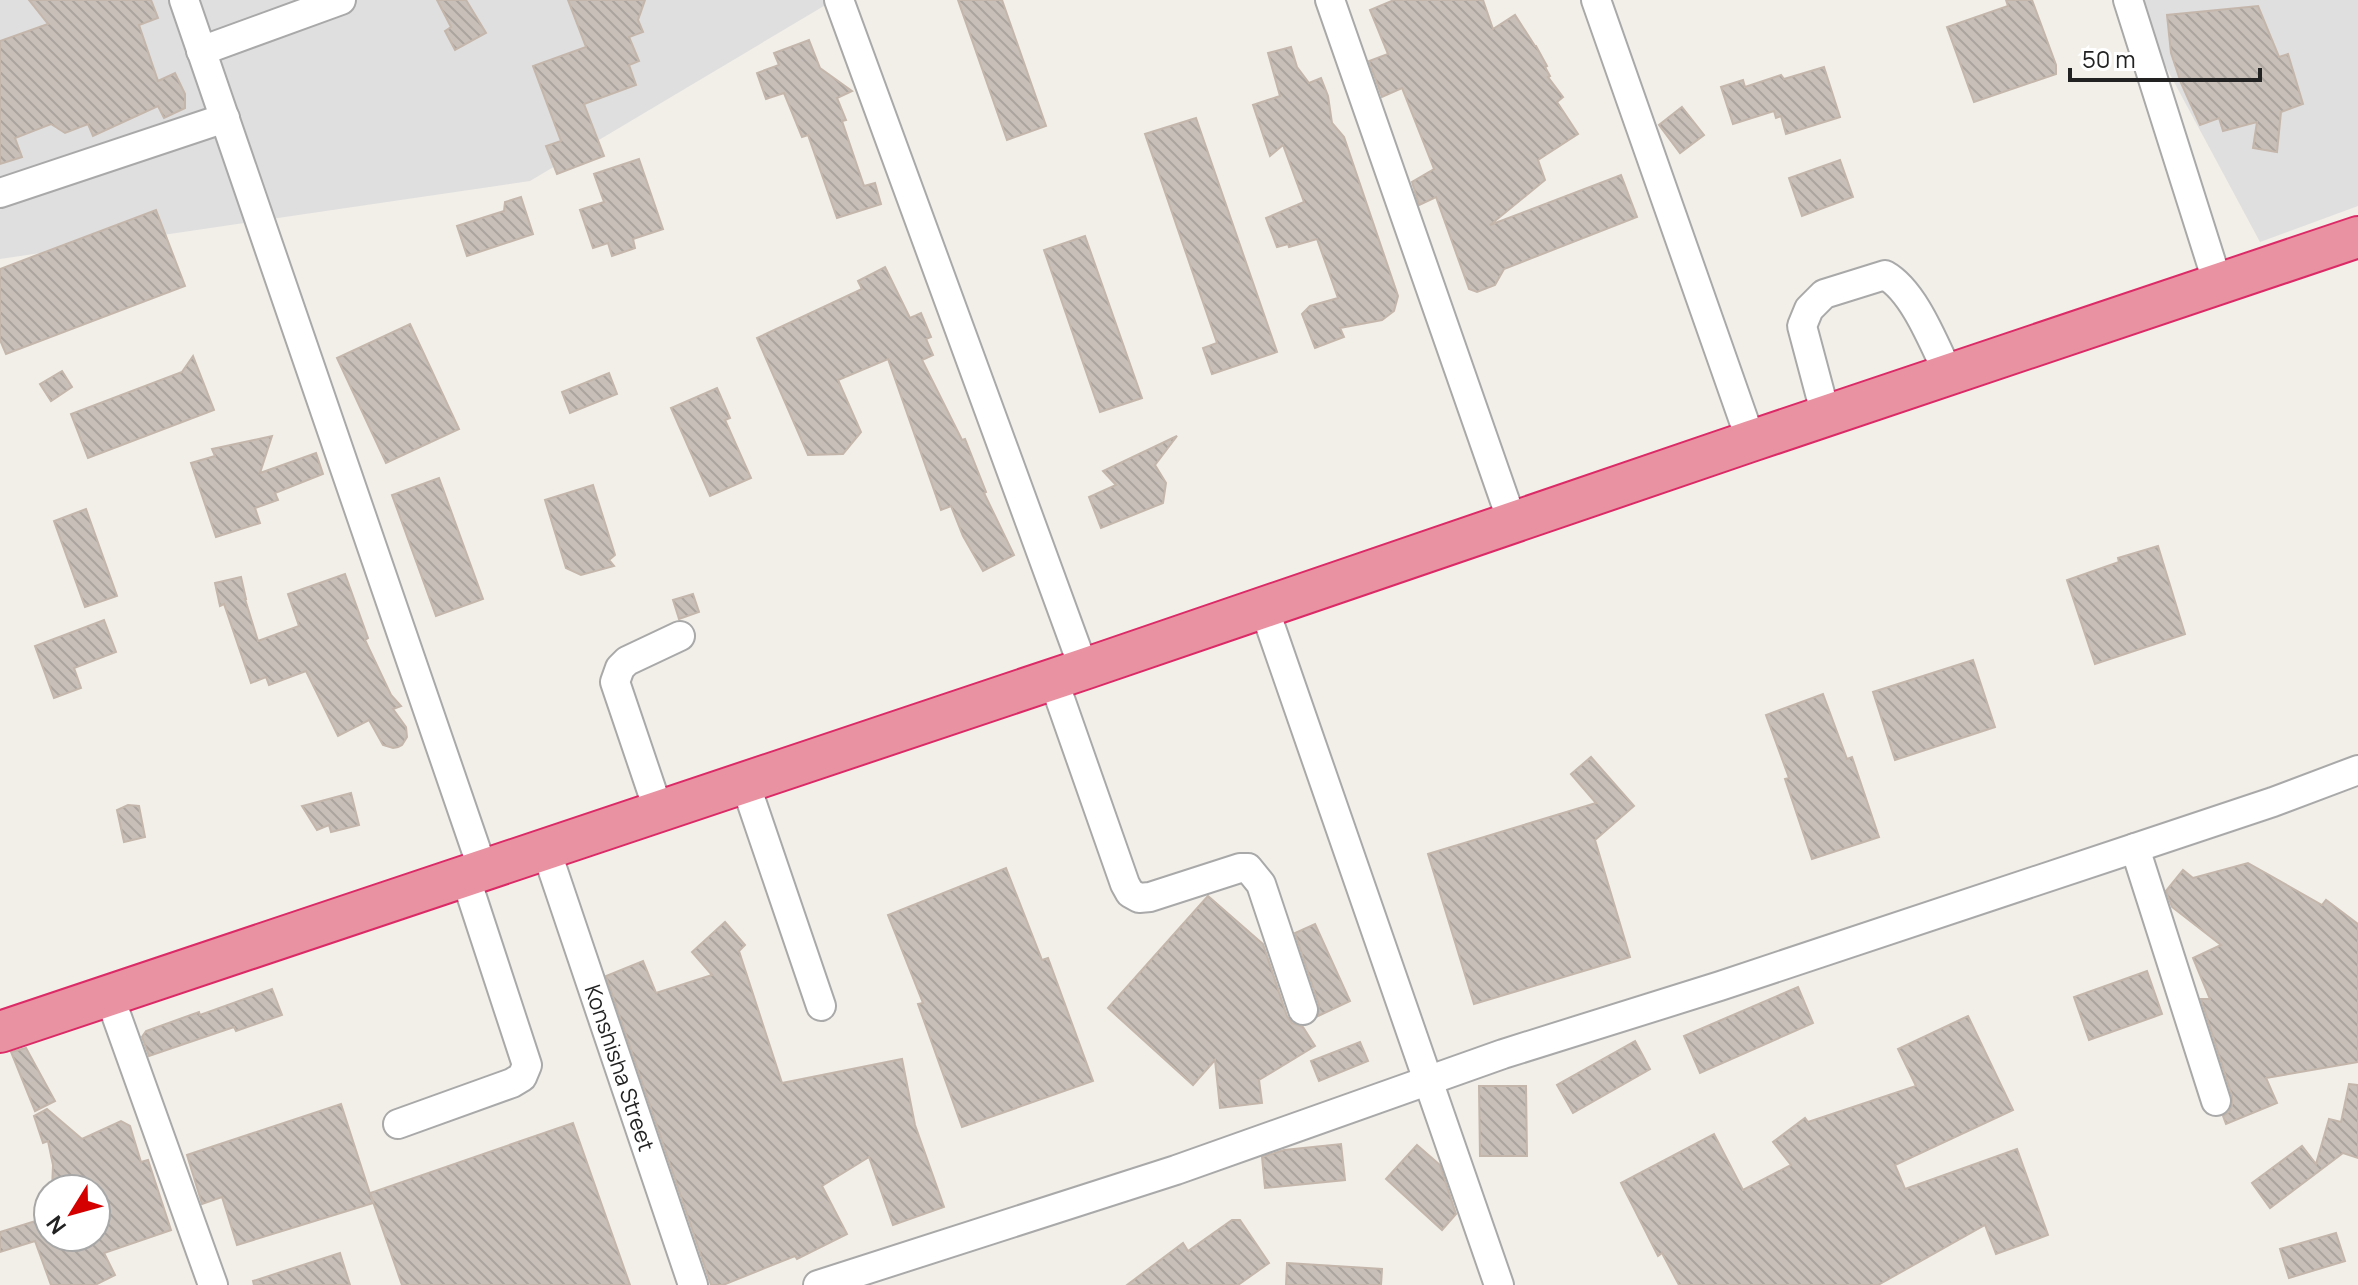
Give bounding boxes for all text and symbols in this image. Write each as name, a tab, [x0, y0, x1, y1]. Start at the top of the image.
scale bar	[2070, 32, 2260, 82]
text: 50 m	[2082, 42, 2136, 75]
street label: Konshisha Street	[578, 981, 662, 1155]
north arrow	[32, 1173, 112, 1253]
text: N	[39, 1210, 73, 1240]

